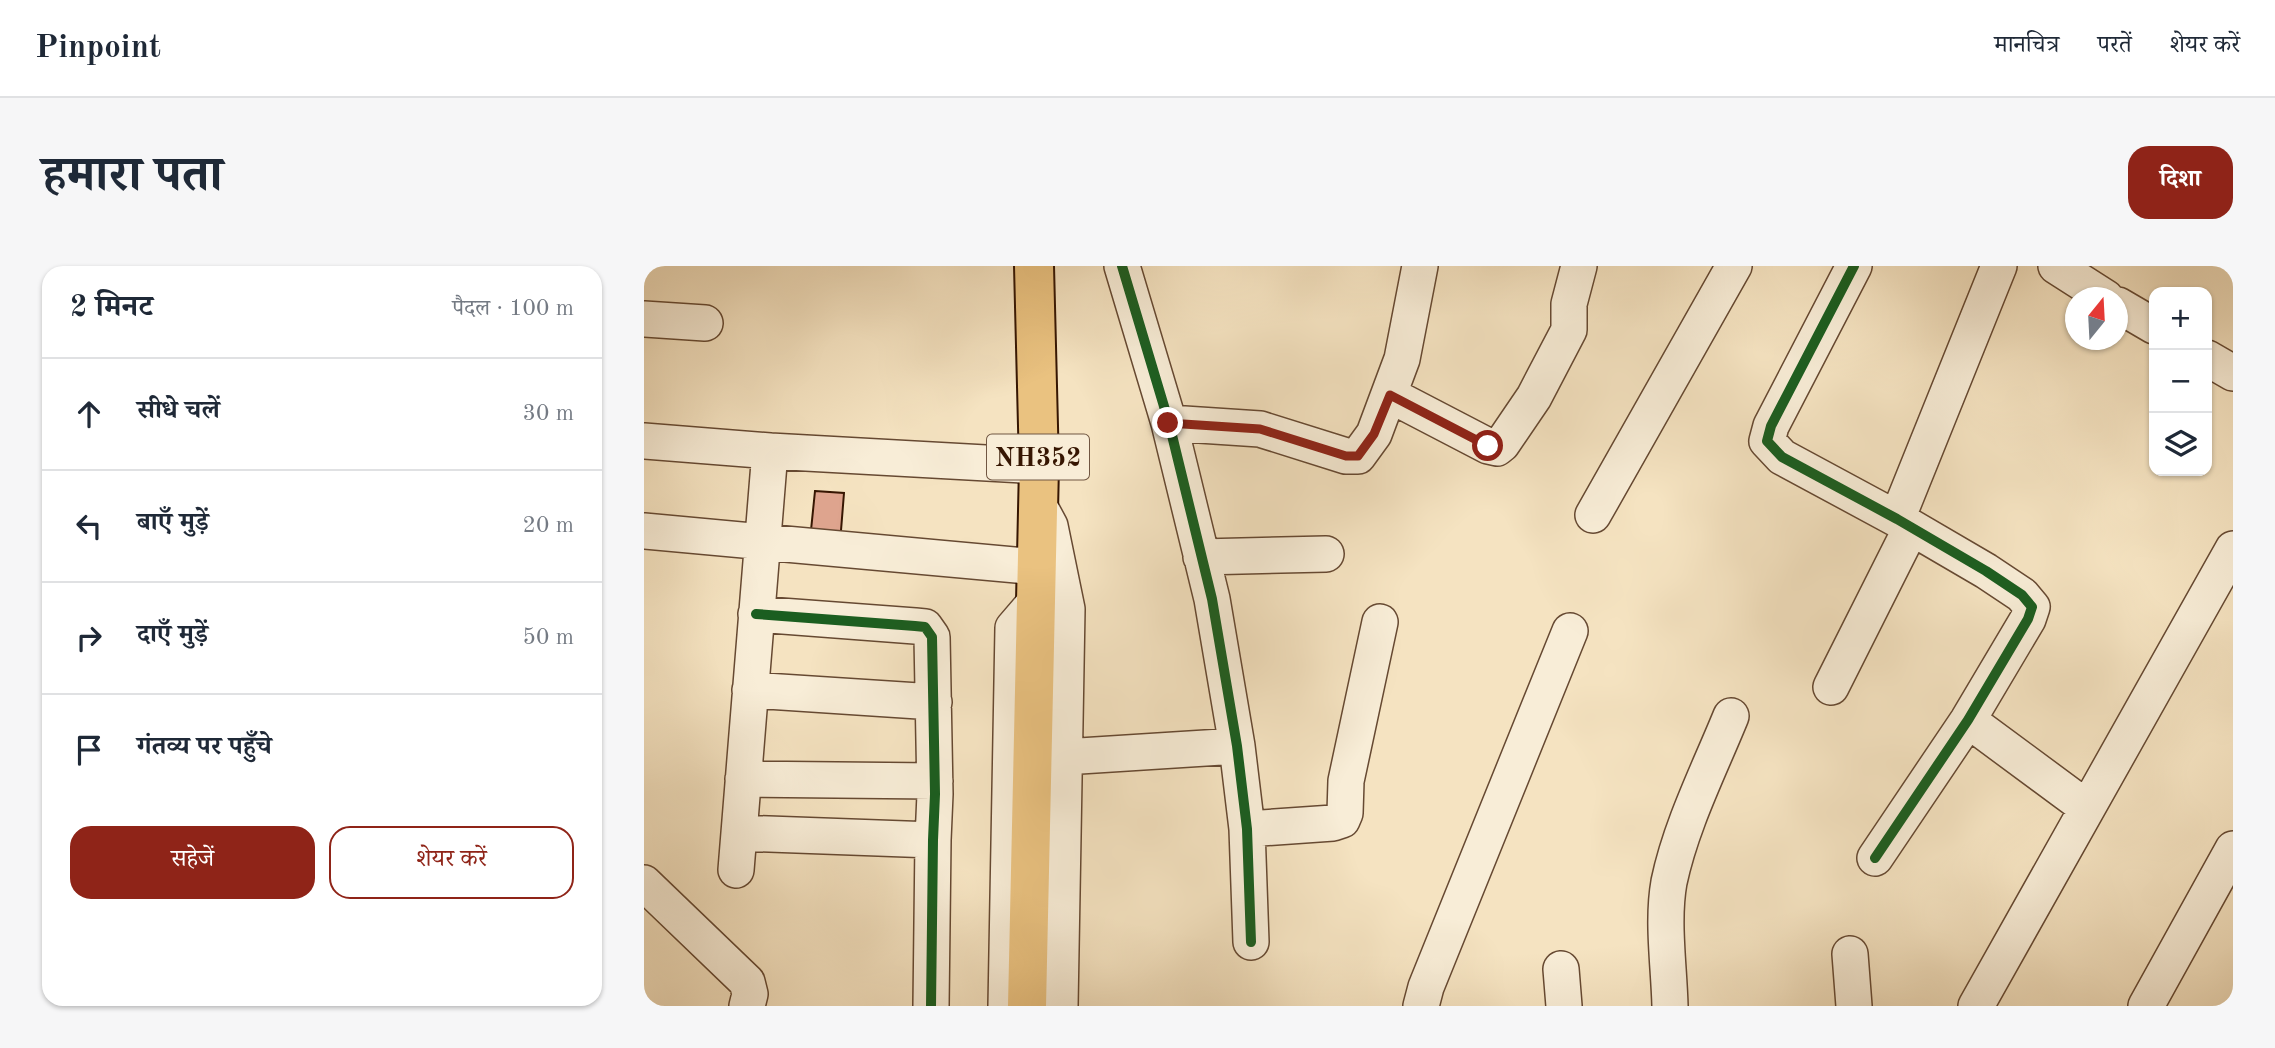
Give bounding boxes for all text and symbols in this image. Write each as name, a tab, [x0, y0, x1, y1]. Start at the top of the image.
text: Pinpoint	[35, 32, 161, 65]
text: मानचित्र	[1994, 34, 2059, 58]
text: परतें	[2097, 34, 2132, 58]
text: शेयर करें	[2170, 34, 2240, 58]
button: दिशा	[2128, 146, 2233, 219]
text: हमारा पता	[42, 153, 222, 202]
north arrow	[2065, 287, 2128, 350]
map controls	[2149, 287, 2212, 476]
button: +	[2149, 287, 2212, 350]
text: 2 मिनट	[70, 293, 153, 323]
text: पैदल · 100 m	[452, 297, 574, 320]
button: −	[2149, 350, 2212, 413]
icon: ahead	[70, 395, 108, 433]
text: सीधे चलें	[137, 398, 220, 424]
text: 30 m	[523, 402, 574, 425]
route end	[1152, 407, 1183, 438]
button: layers	[2149, 413, 2212, 476]
route start	[1472, 430, 1503, 461]
road number: NH352	[987, 434, 1089, 480]
icon: left	[70, 507, 108, 545]
text: बाएँ मुड़ें	[137, 510, 209, 536]
text: 20 m	[523, 514, 574, 537]
icon: right	[70, 619, 108, 657]
text: दाएँ मुड़ें	[137, 622, 208, 648]
text: 50 m	[523, 626, 574, 649]
icon: arrive	[70, 731, 108, 769]
text: गंतव्य पर पहुँचे	[137, 734, 272, 760]
button: सहेजें	[70, 826, 315, 899]
button: शेयर करें	[329, 826, 574, 899]

